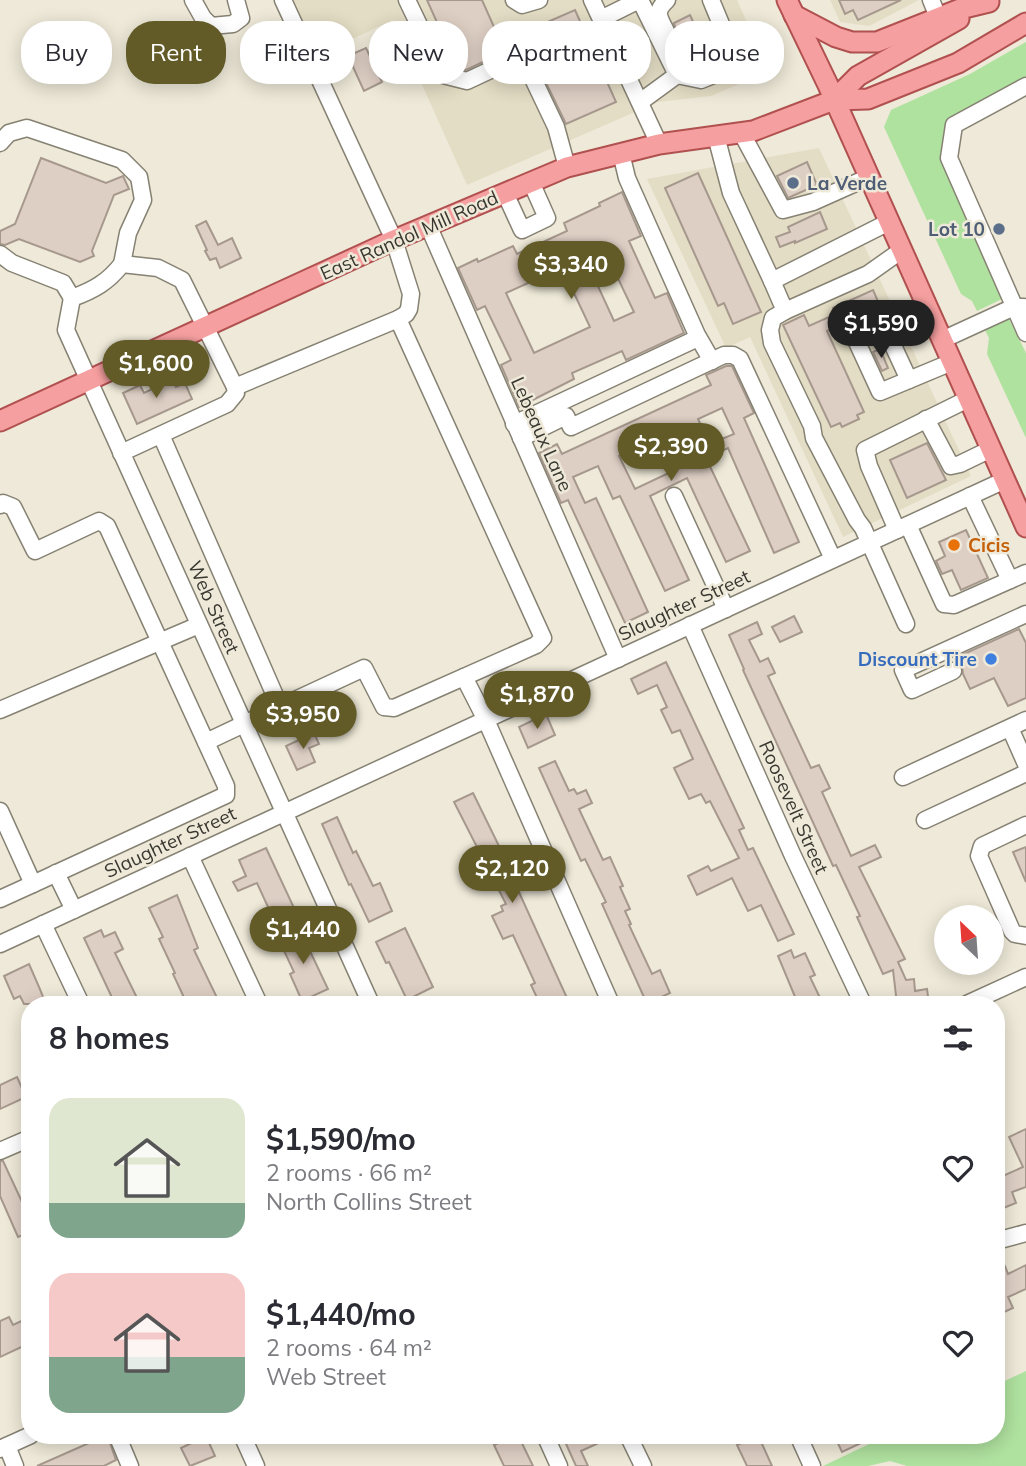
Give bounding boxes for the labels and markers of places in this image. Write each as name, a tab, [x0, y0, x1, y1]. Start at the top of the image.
place label: La Verde	[807, 171, 887, 195]
marker: La Verde	[785, 175, 801, 191]
place label: Lot 10	[928, 217, 985, 241]
marker: Lot 10	[991, 221, 1007, 237]
pin: $3,340	[514, 242, 628, 301]
pin: $1,590	[824, 300, 938, 360]
pin: $1,600	[99, 340, 213, 400]
pin: $2,390	[614, 424, 728, 483]
place label: Cicis	[968, 533, 1010, 557]
marker: Cicis	[946, 537, 962, 553]
place label: Discount Tire	[858, 647, 977, 671]
marker: Discount Tire	[983, 651, 999, 667]
pin: $1,870	[480, 672, 594, 731]
pin: $3,950	[246, 692, 360, 751]
pin: $2,120	[455, 846, 569, 905]
pin: $1,440	[246, 906, 360, 966]

